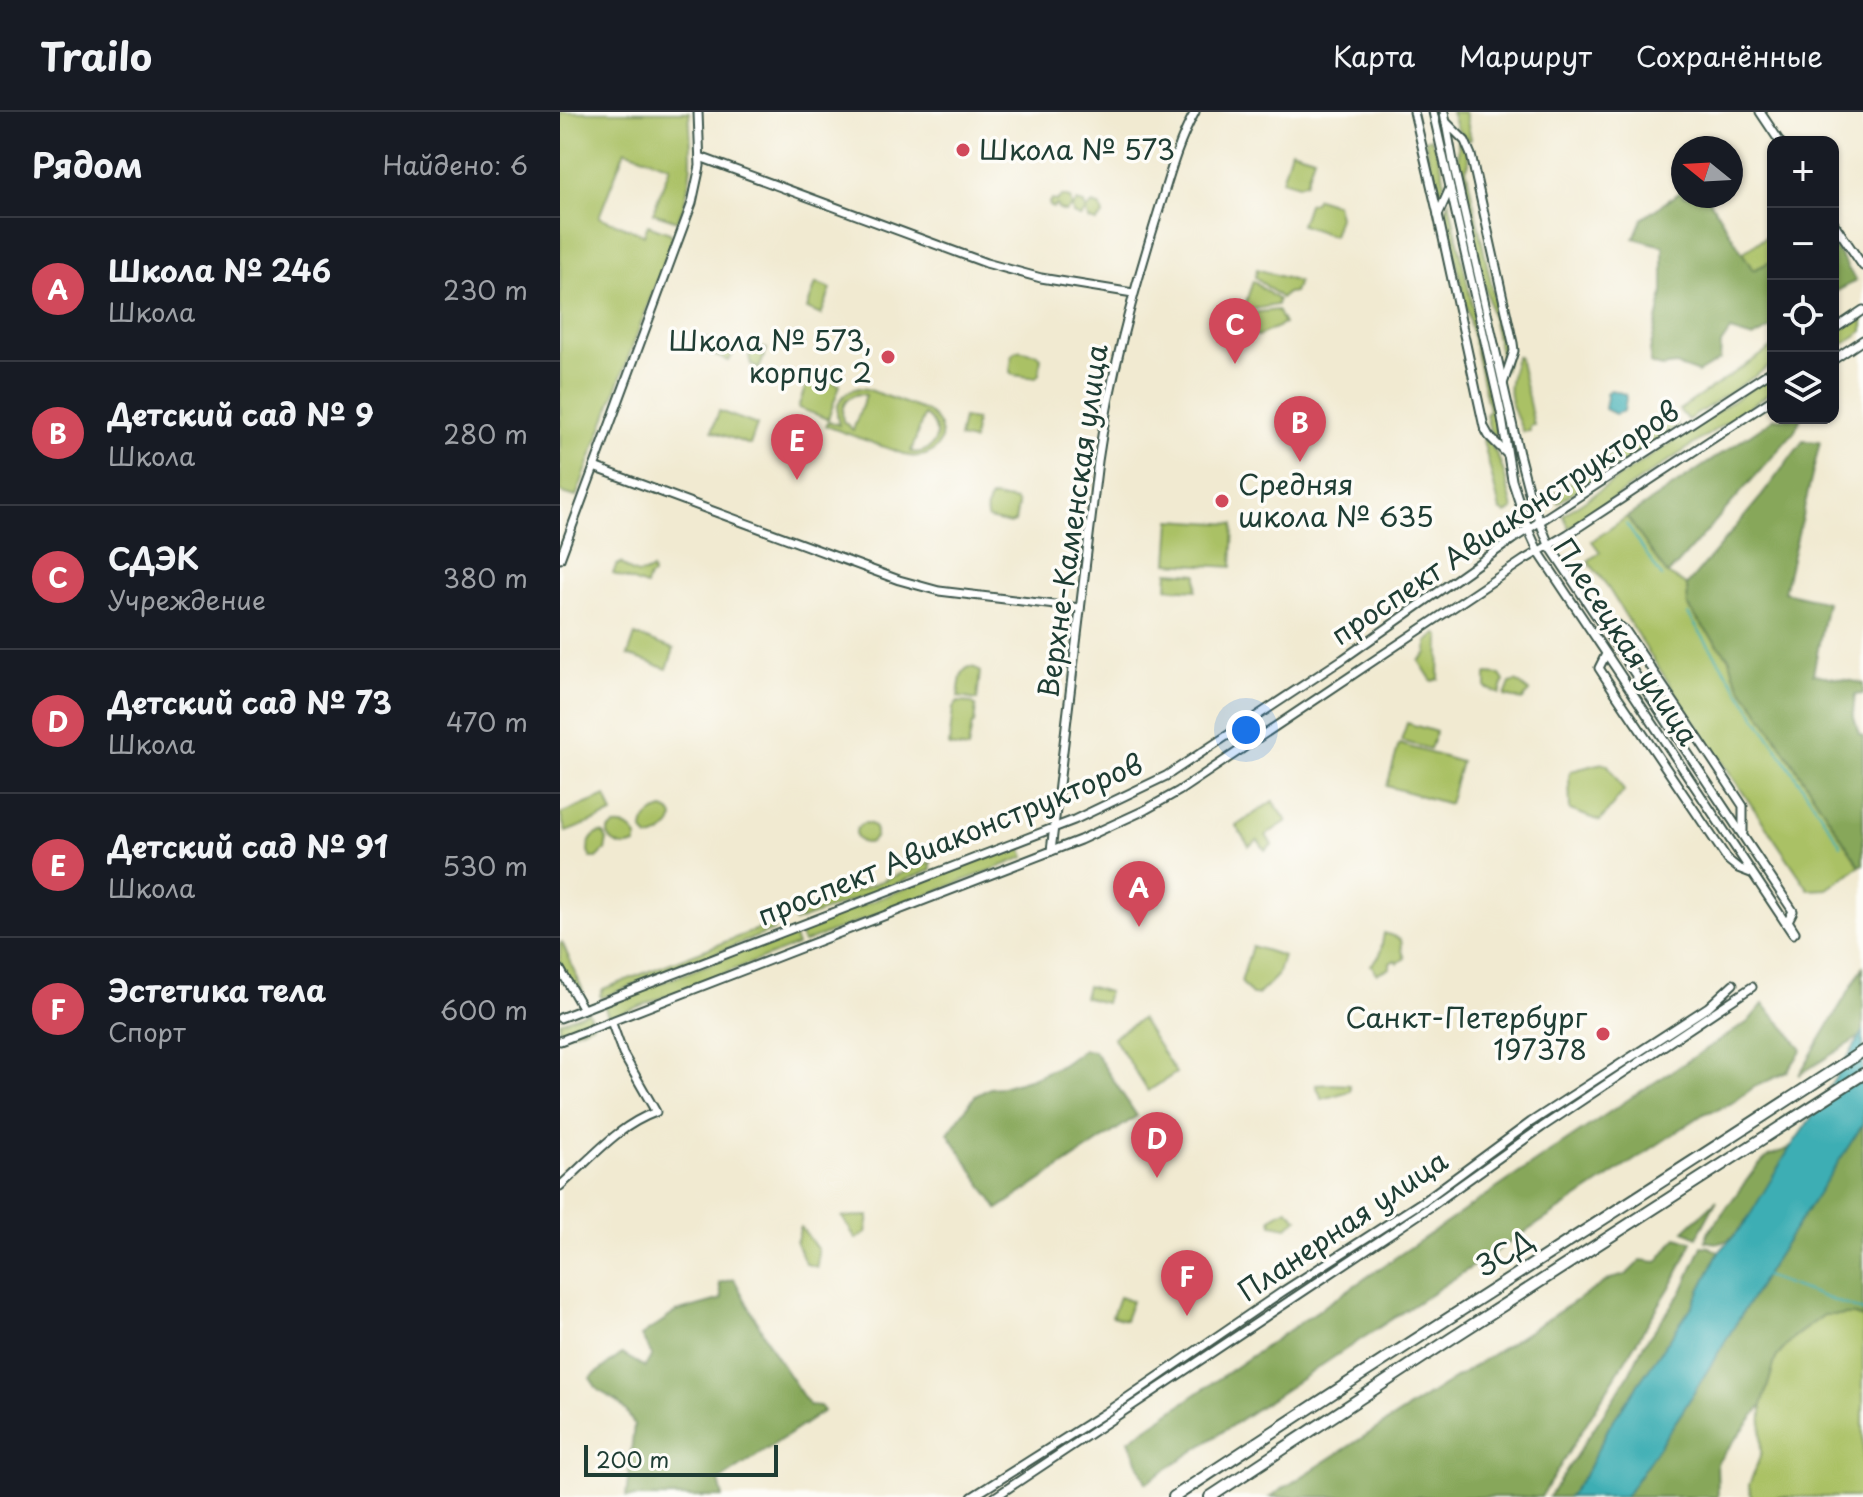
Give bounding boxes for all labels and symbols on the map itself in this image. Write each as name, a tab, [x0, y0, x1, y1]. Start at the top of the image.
place label: Школа № 573	[979, 127, 1175, 170]
north arrow	[1671, 136, 1743, 208]
marker: Школа № 573	[954, 141, 972, 159]
pin: C	[1209, 298, 1261, 364]
place label: Школа № 573, корпус 2	[668, 318, 872, 393]
street label: Верхне-Каменская улица	[1025, 341, 1118, 700]
marker: Школа № 573, корпус 2	[879, 348, 897, 366]
street label: проспект Авиаконструкторов	[1321, 389, 1687, 655]
pin: B	[1274, 396, 1326, 462]
pin: E	[771, 414, 823, 480]
place label: Средняя школа № 635	[1238, 462, 1434, 537]
marker: Средняя школа № 635	[1213, 492, 1231, 510]
street label: Плесецкая улица	[1544, 529, 1711, 754]
your location	[1226, 710, 1266, 750]
street label: проспект Авиаконструкторов	[750, 741, 1149, 936]
pin: A	[1113, 861, 1165, 927]
place label: Санкт-Петербург 197378	[1345, 995, 1588, 1070]
marker: Санкт-Петербург 197378	[1594, 1025, 1612, 1043]
pin: D	[1131, 1112, 1183, 1178]
street label: Планерная улица	[1229, 1138, 1456, 1311]
street label: ЗСД	[1467, 1217, 1541, 1286]
pin: F	[1161, 1250, 1213, 1316]
scale bar	[584, 1441, 778, 1477]

